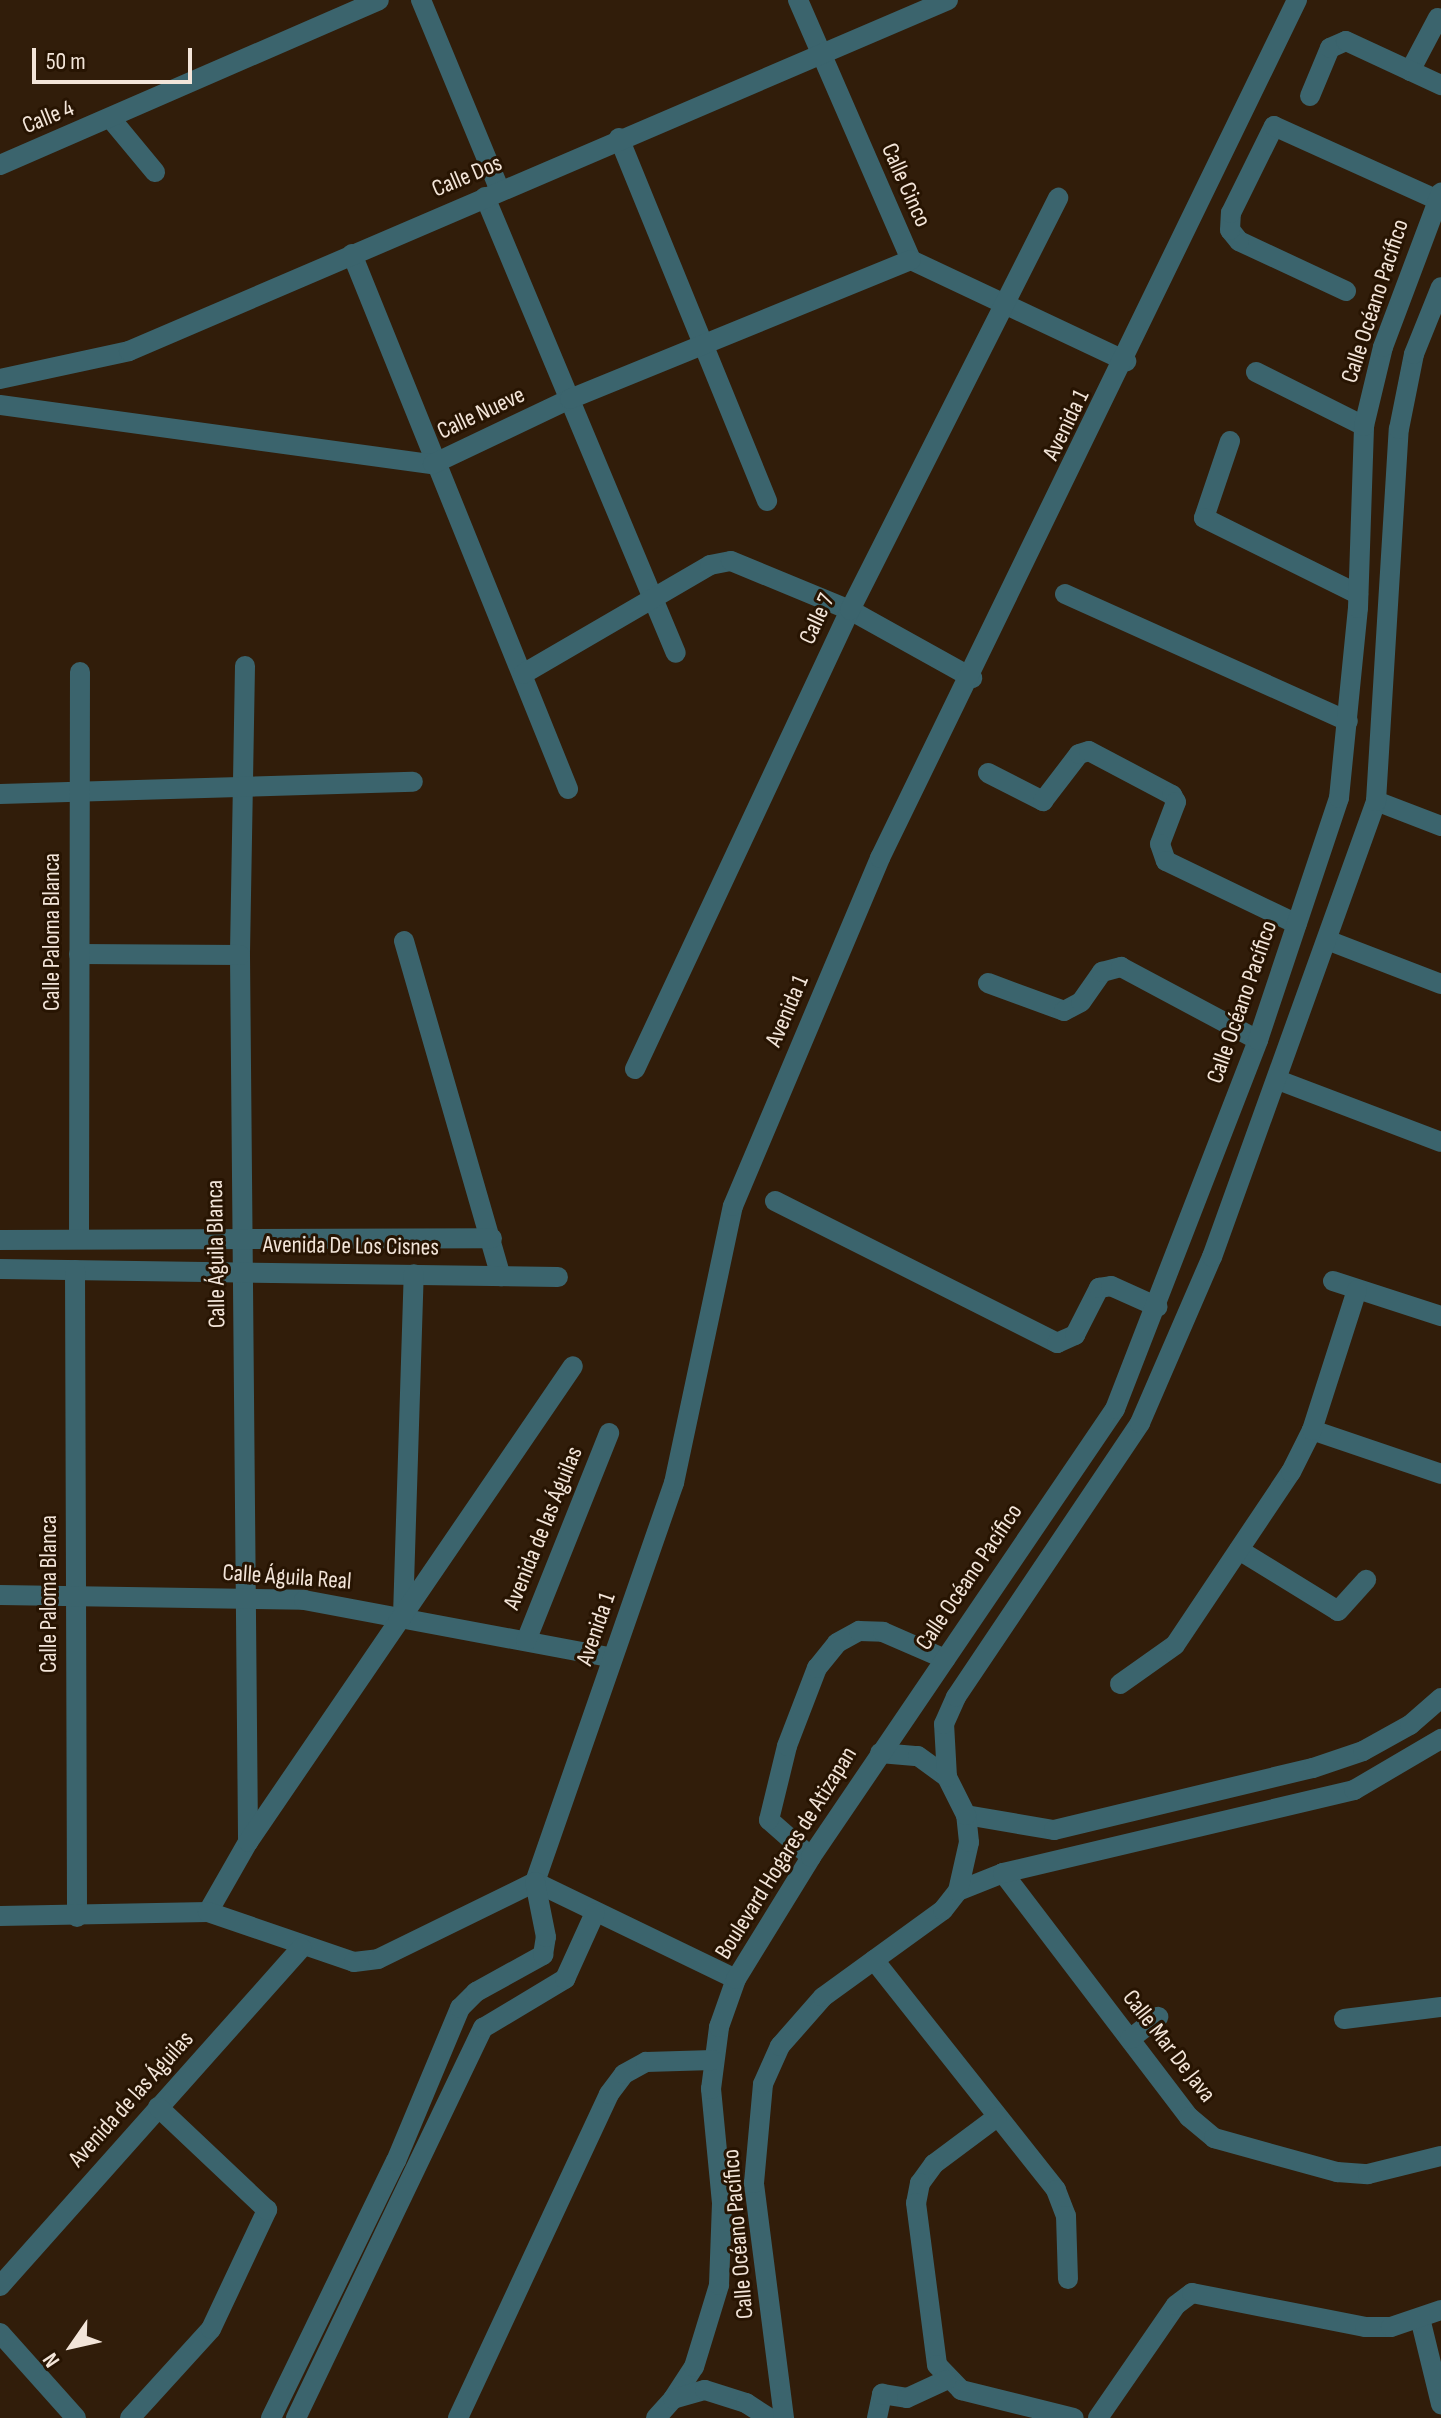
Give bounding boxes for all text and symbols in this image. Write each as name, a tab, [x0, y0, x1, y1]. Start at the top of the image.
scale bar	[36, 32, 196, 82]
text: 50 m	[46, 47, 86, 76]
street label: Calle 4	[18, 94, 78, 140]
street label: Calle Cinco	[875, 139, 937, 231]
street label: Calle Dos	[428, 148, 506, 204]
street label: Calle Océano Pacífico	[1335, 216, 1415, 386]
street label: Calle Nueve	[433, 380, 529, 446]
street label: Avenida 1	[1037, 385, 1095, 465]
street label: Calle 7	[793, 589, 841, 649]
street label: Calle Paloma Blanca	[38, 853, 66, 1011]
street label: Calle Océano Pacífico	[1201, 917, 1283, 1087]
street label: Avenida 1	[759, 971, 815, 1051]
street label: Calle Águila Blanca	[200, 1180, 232, 1328]
street label: Avenida De Los Cisnes	[263, 1230, 439, 1262]
street label: Avenida de las Águilas	[497, 1442, 589, 1614]
street label: Calle Océano Pacífico	[909, 1498, 1029, 1656]
street label: Calle Paloma Blanca	[35, 1515, 63, 1673]
street label: Calle Águila Real	[222, 1558, 352, 1596]
street label: Avenida 1	[570, 1589, 622, 1669]
street label: Boulevard Hogares de Atizapan	[709, 1741, 863, 1965]
street label: Calle Mar De Java	[1116, 1984, 1222, 2108]
street label: Avenida de las Águilas	[62, 2025, 200, 2173]
street label: Calle Océano Pacífico	[716, 2148, 760, 2320]
north arrow	[32, 2306, 112, 2386]
text: N	[37, 2347, 66, 2372]

